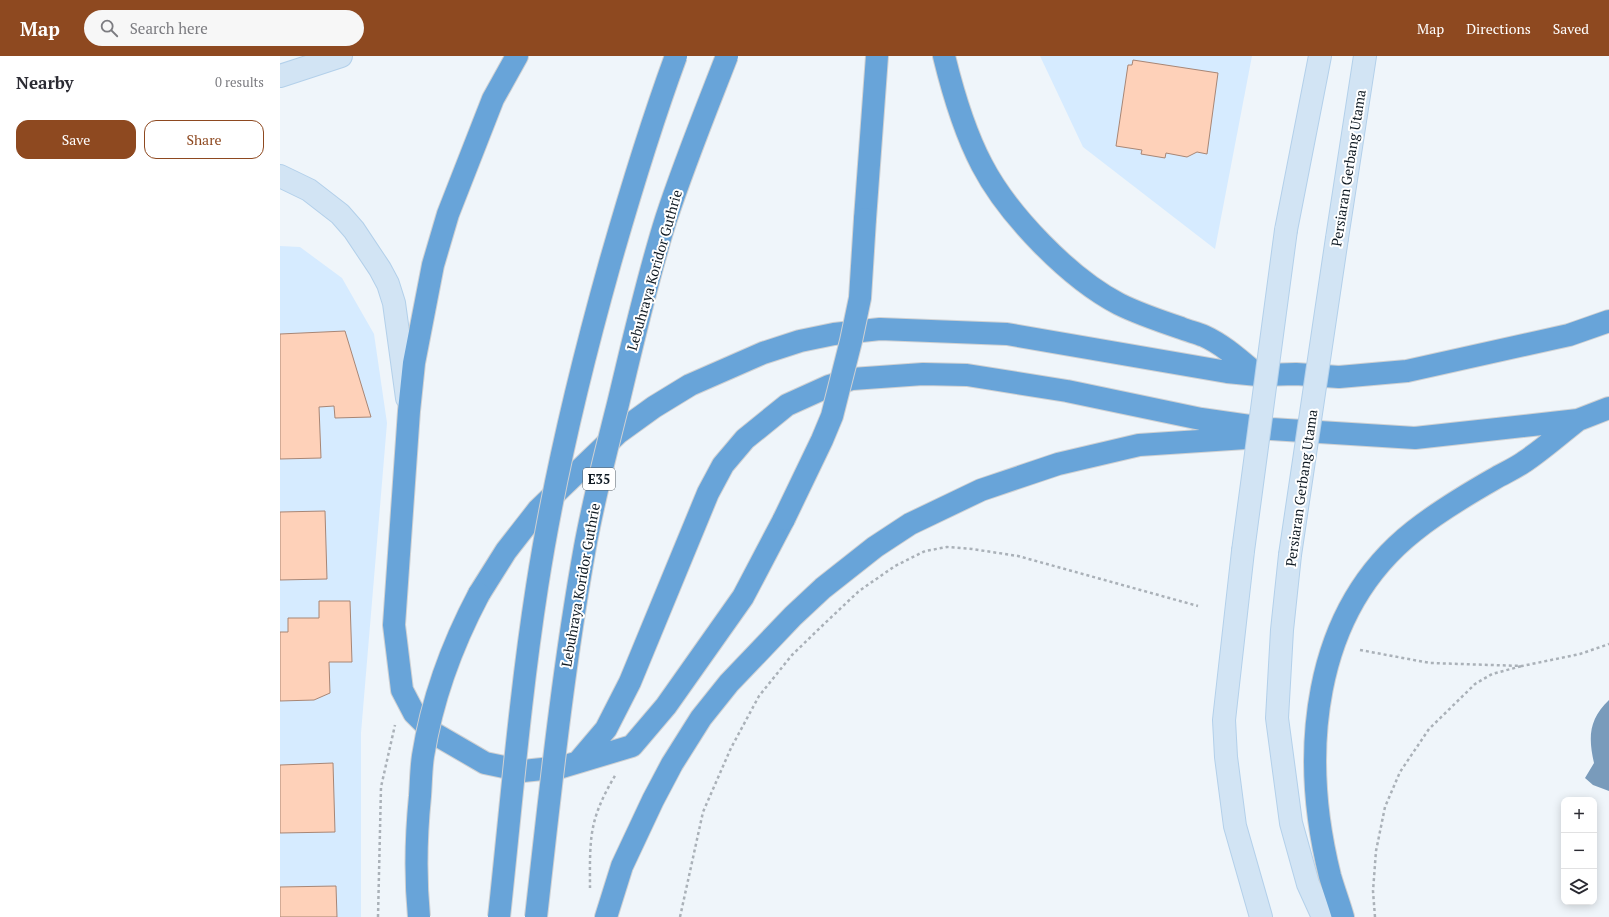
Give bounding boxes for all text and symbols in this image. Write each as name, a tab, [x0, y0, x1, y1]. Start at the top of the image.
search box	[84, 10, 364, 46]
text: Map	[20, 16, 60, 41]
icon: search	[98, 17, 120, 39]
text: Search here	[130, 18, 208, 38]
text: Map	[1417, 19, 1444, 38]
text: Directions	[1466, 19, 1531, 38]
text: Saved	[1553, 19, 1589, 38]
text: Nearby	[16, 71, 74, 94]
text: 0 results	[215, 73, 264, 91]
street label: Persiaran Gerbang Utama	[1326, 88, 1370, 248]
button: Save	[16, 120, 136, 159]
button: Share	[144, 120, 264, 159]
street label: Lebuhraya Koridor Guthrie	[622, 187, 686, 353]
street label: Persiaran Gerbang Utama	[1281, 408, 1321, 568]
road number: E35	[583, 468, 615, 490]
street label: Lebuhraya Koridor Guthrie	[556, 501, 604, 669]
map controls	[1561, 797, 1597, 905]
button: +	[1561, 797, 1597, 833]
button: −	[1561, 833, 1597, 869]
button: layers	[1561, 869, 1597, 905]

